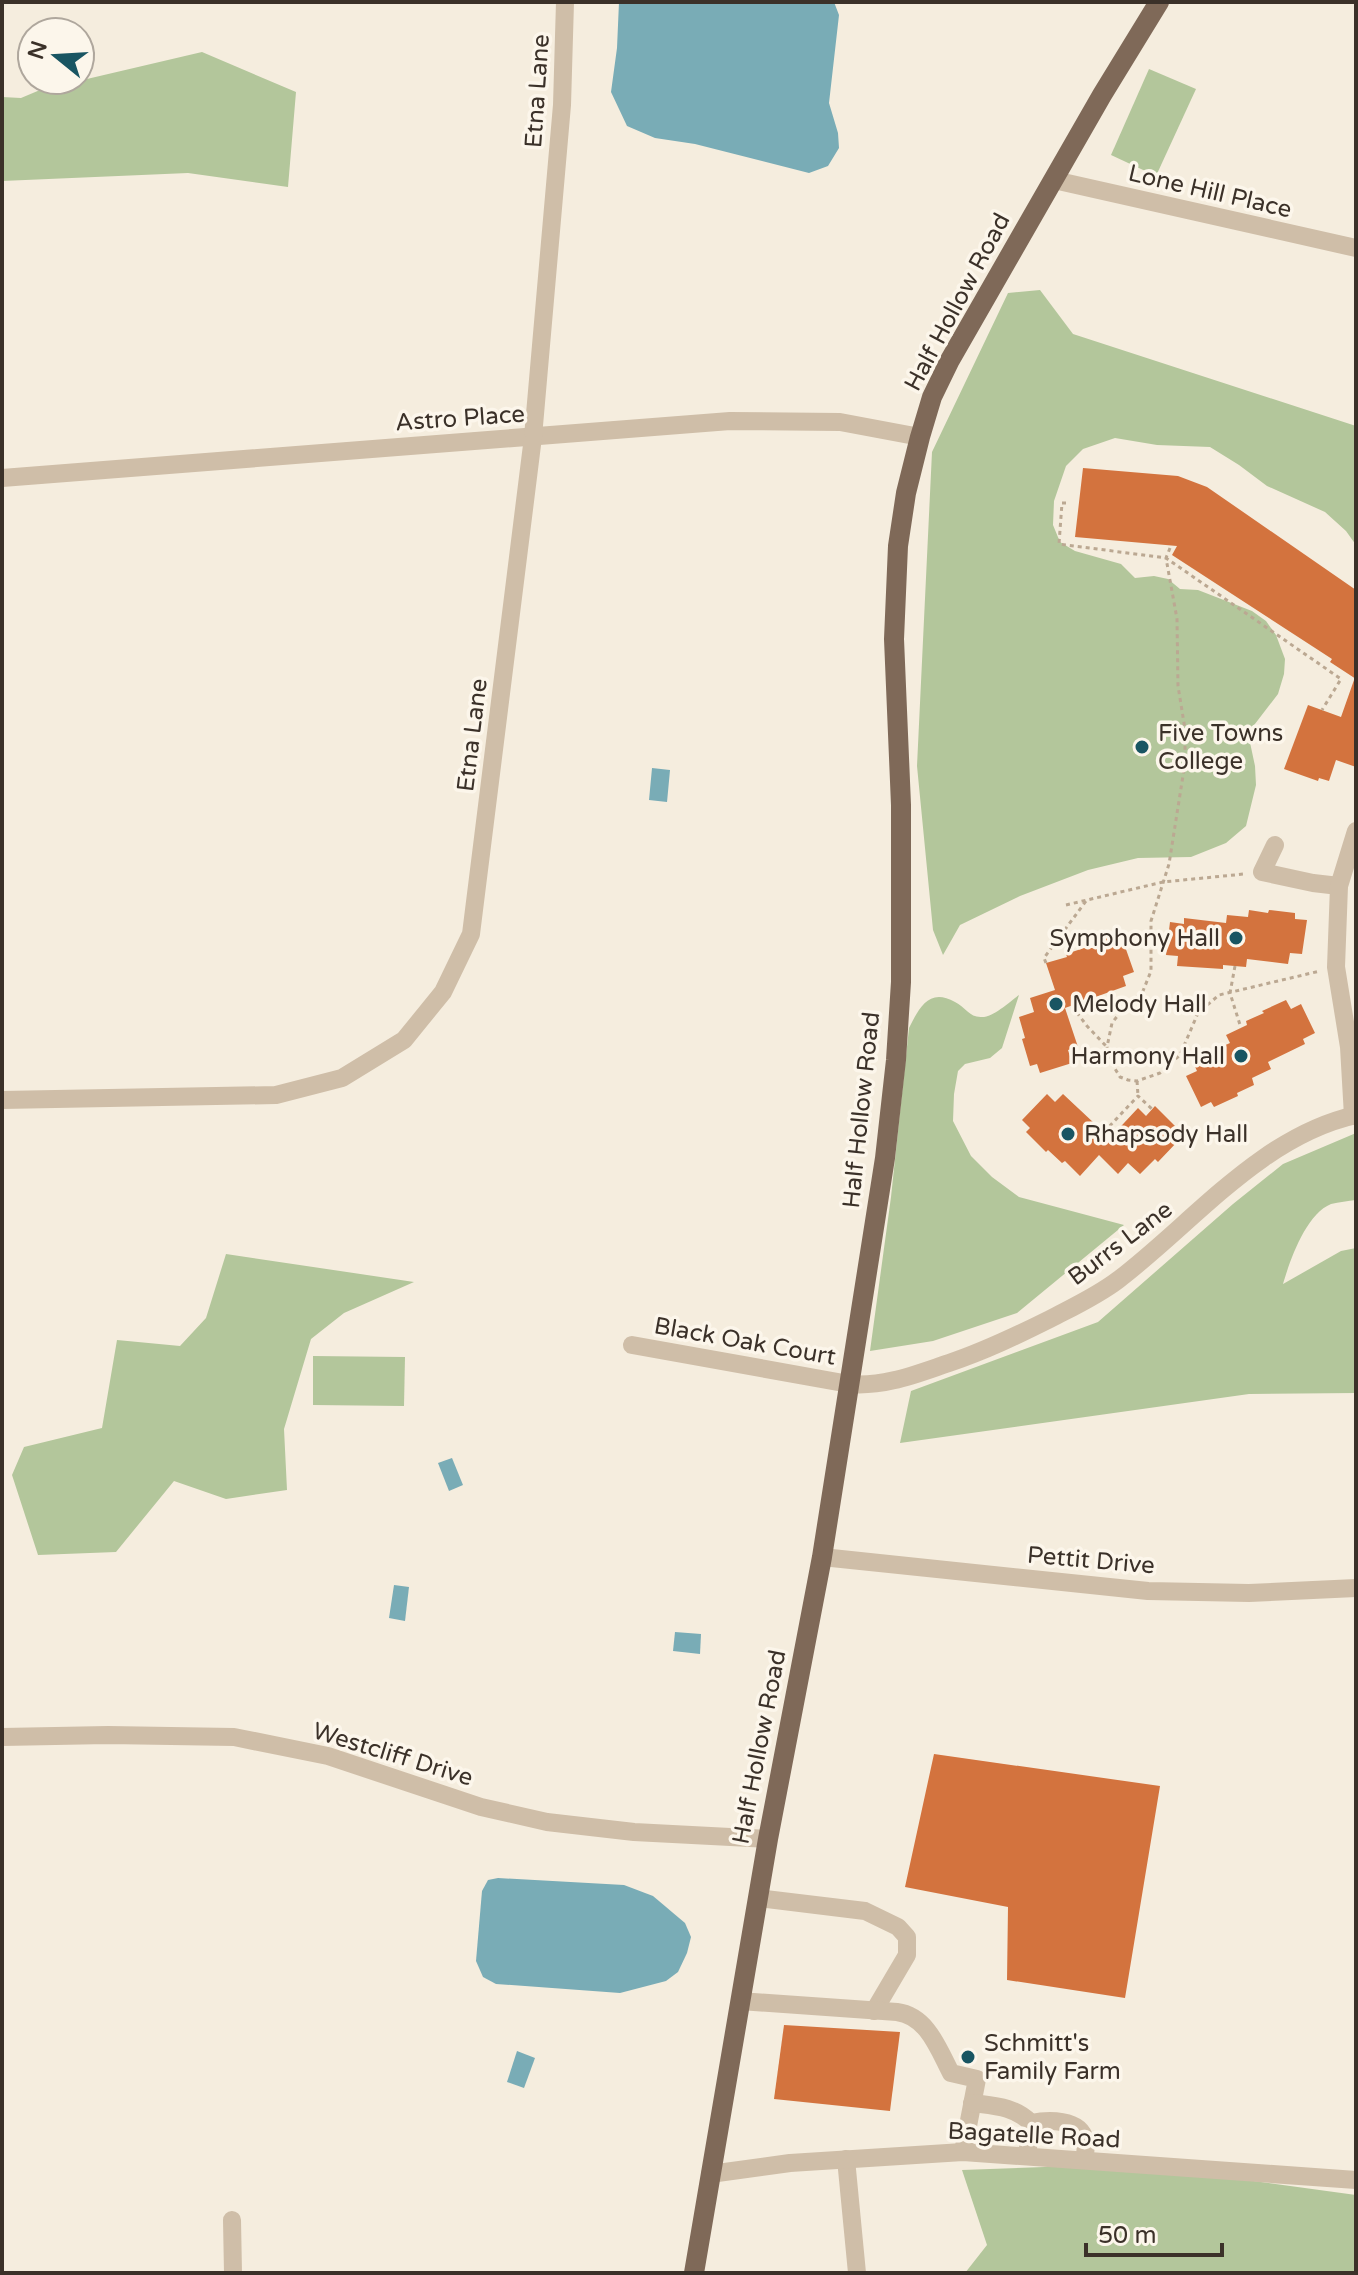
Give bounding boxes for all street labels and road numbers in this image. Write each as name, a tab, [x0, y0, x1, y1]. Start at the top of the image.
street label: Etna Lane	[519, 33, 556, 149]
street label: Lone Hill Place	[1125, 159, 1294, 224]
street label: Half Hollow Road	[898, 208, 1017, 396]
street label: Astro Place	[394, 400, 526, 437]
street label: Etna Lane	[451, 677, 494, 793]
street label: Half Hollow Road	[837, 1010, 886, 1210]
street label: Burrs Lane	[1063, 1195, 1178, 1292]
street label: Black Oak Court	[652, 1311, 838, 1372]
street label: Pettit Drive	[1026, 1540, 1156, 1581]
street label: Half Hollow Road	[726, 1647, 793, 1847]
street label: Westcliff Drive	[309, 1716, 476, 1793]
street label: Bagatelle Road	[947, 2116, 1121, 2155]

